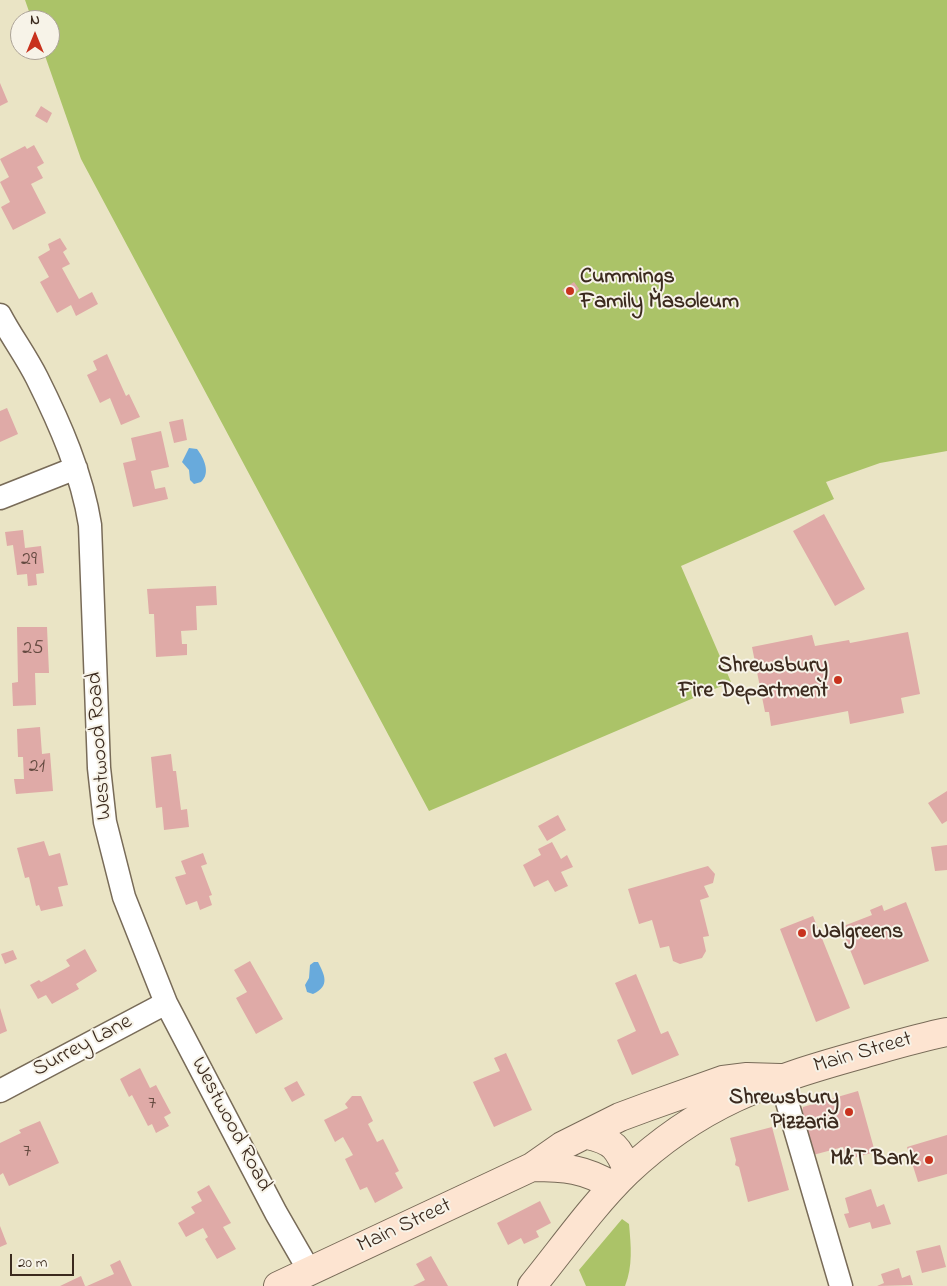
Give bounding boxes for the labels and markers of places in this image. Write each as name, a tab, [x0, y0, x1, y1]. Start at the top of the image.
place label: Cummings Family Masoleum	[580, 265, 739, 316]
marker: Cummings Family Masoleum	[564, 285, 576, 297]
place label: Shrewsbury Fire Department	[678, 654, 828, 706]
marker: Shrewsbury Fire Department	[832, 674, 844, 686]
place label: Walgreens	[812, 920, 903, 946]
marker: Walgreens	[796, 927, 808, 939]
place label: Shrewsbury Pizzaria	[729, 1086, 839, 1138]
marker: Shrewsbury Pizzaria	[843, 1106, 855, 1118]
place label: M&T Bank	[830, 1147, 919, 1173]
marker: M&T Bank	[923, 1154, 935, 1166]

